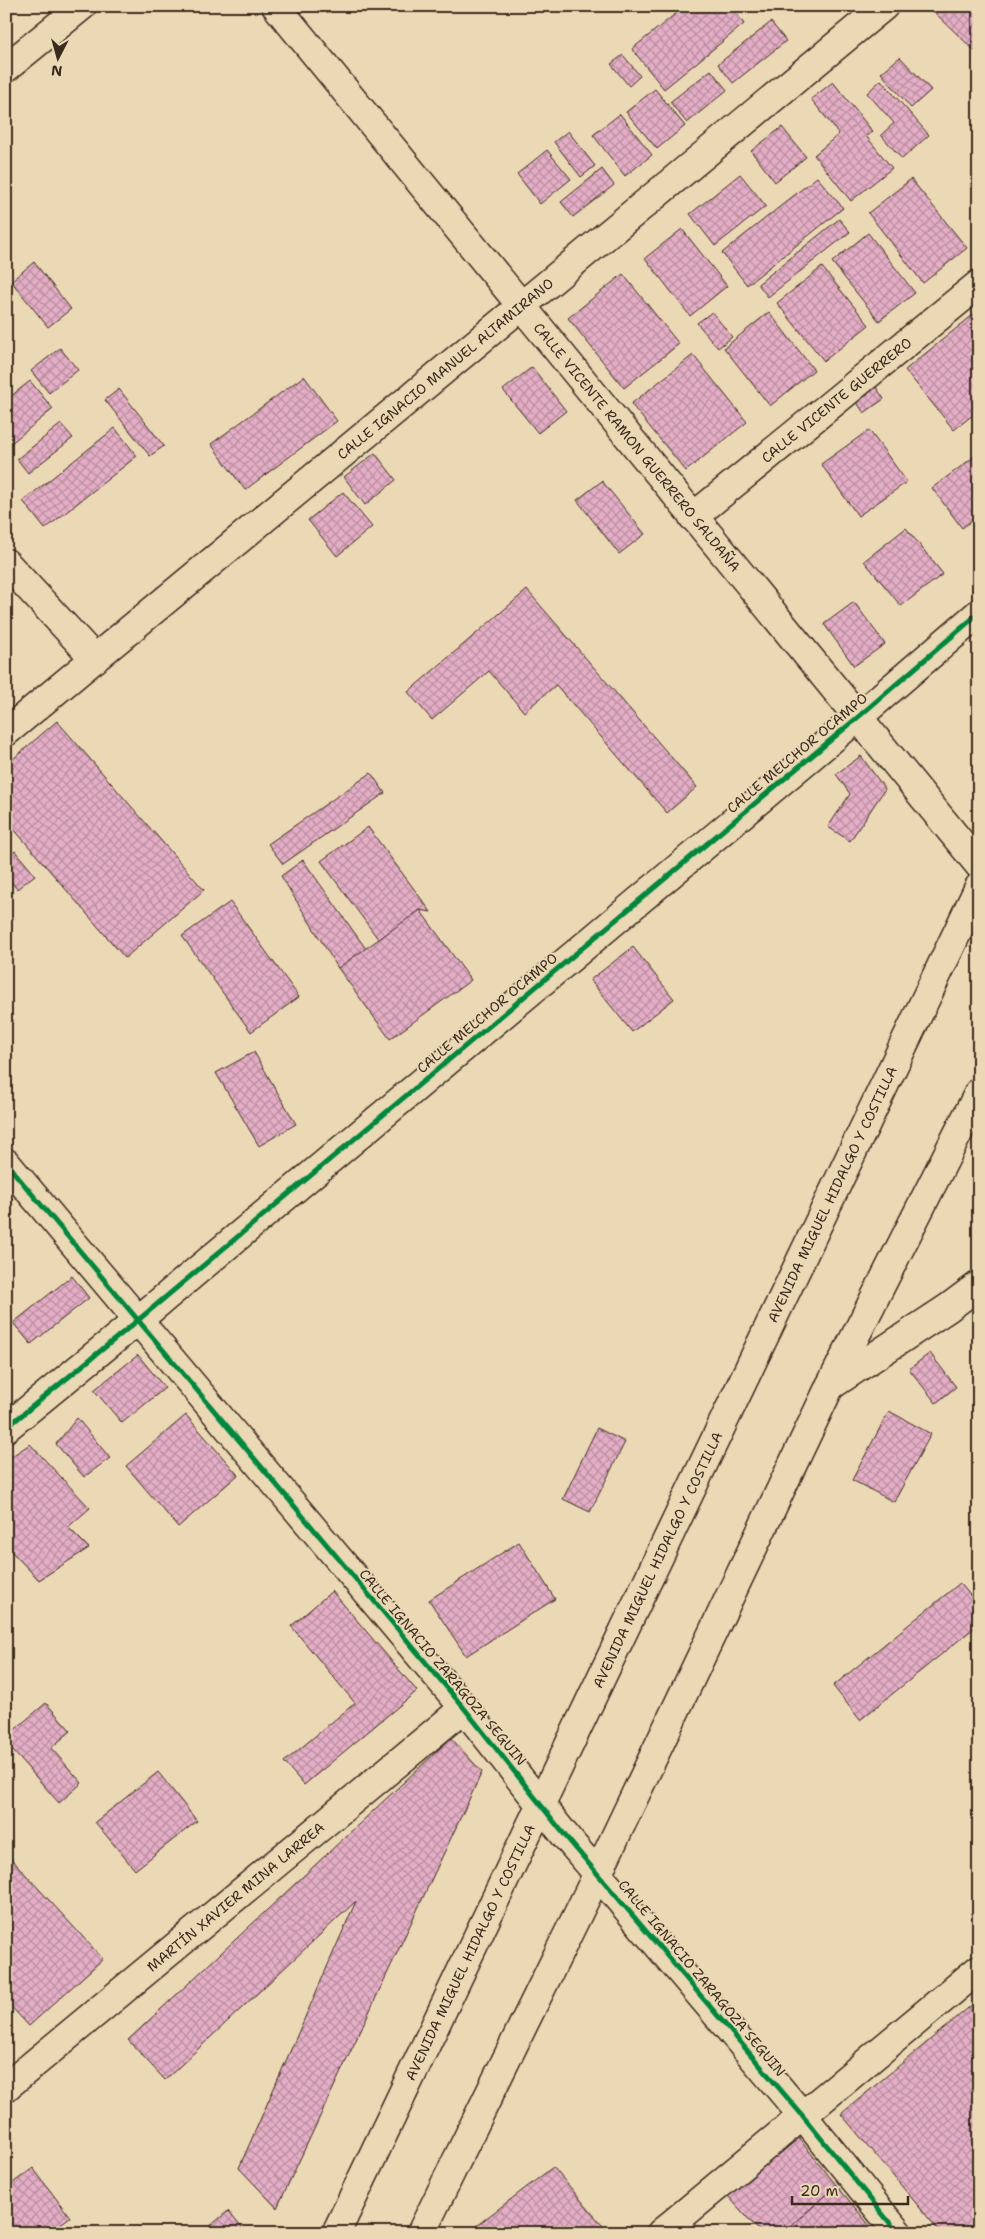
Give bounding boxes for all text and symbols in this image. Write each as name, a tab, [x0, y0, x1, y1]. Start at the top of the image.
north arrow	[32, 32, 82, 82]
text: N	[50, 61, 63, 80]
street label: CALLE IGNACIO MANUEL ALTAMIRANO	[333, 274, 557, 463]
street label: CALLE VICENTE RAMON GUERRERO SALDAÑA	[530, 319, 744, 575]
street label: CALLE VICENTE GUERRERO	[758, 334, 915, 467]
street label: CALLE MELCHOR OCAMPO	[723, 689, 871, 817]
street label: CALLE MELCHOR OCAMPO	[413, 949, 561, 1077]
street label: AVENIDA MIGUEL HIDALGO Y COSTILLA	[763, 1063, 901, 1325]
street label: AVENIDA MIGUEL HIDALGO Y COSTILLA	[589, 1429, 726, 1691]
street label: CALLE IGNACIO ZARAGOZA SEGUIN	[355, 1565, 531, 1769]
street label: MARTÍN XAVIER MINA LARREA	[143, 1818, 328, 1976]
street label: AVENIDA MIGUEL HIDALGO Y COSTILLA	[401, 1821, 539, 2083]
street label: CALLE IGNACIO ZARAGOZA SEGUIN	[614, 1876, 790, 2080]
scale bar	[792, 2174, 909, 2206]
text: 20 m	[800, 2181, 839, 2201]

